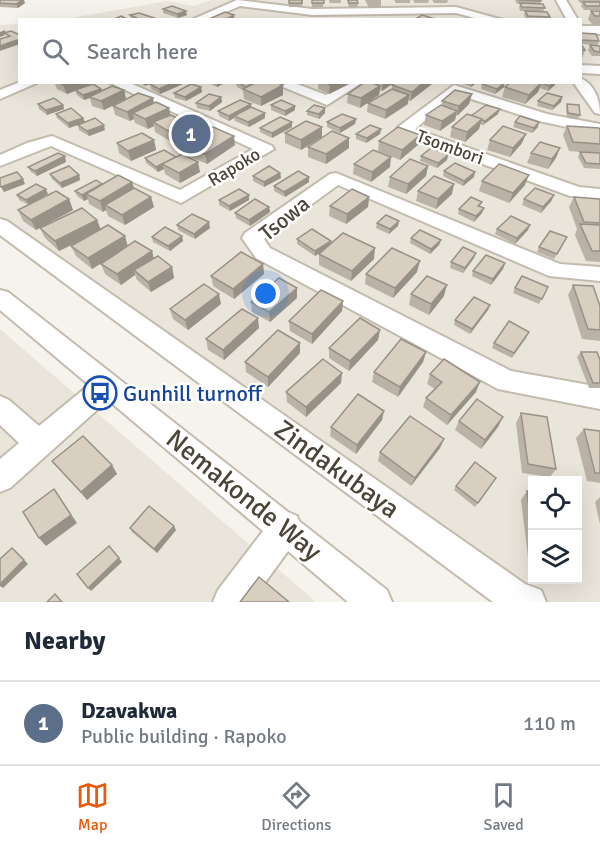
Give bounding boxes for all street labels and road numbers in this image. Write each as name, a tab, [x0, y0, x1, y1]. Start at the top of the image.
street label: Tsombori	[413, 125, 487, 169]
street label: Rapoko	[204, 143, 264, 191]
street label: Tsowa	[254, 190, 315, 247]
street label: Zindakubaya	[268, 413, 406, 526]
street label: Nemakonde Way	[159, 423, 328, 568]

